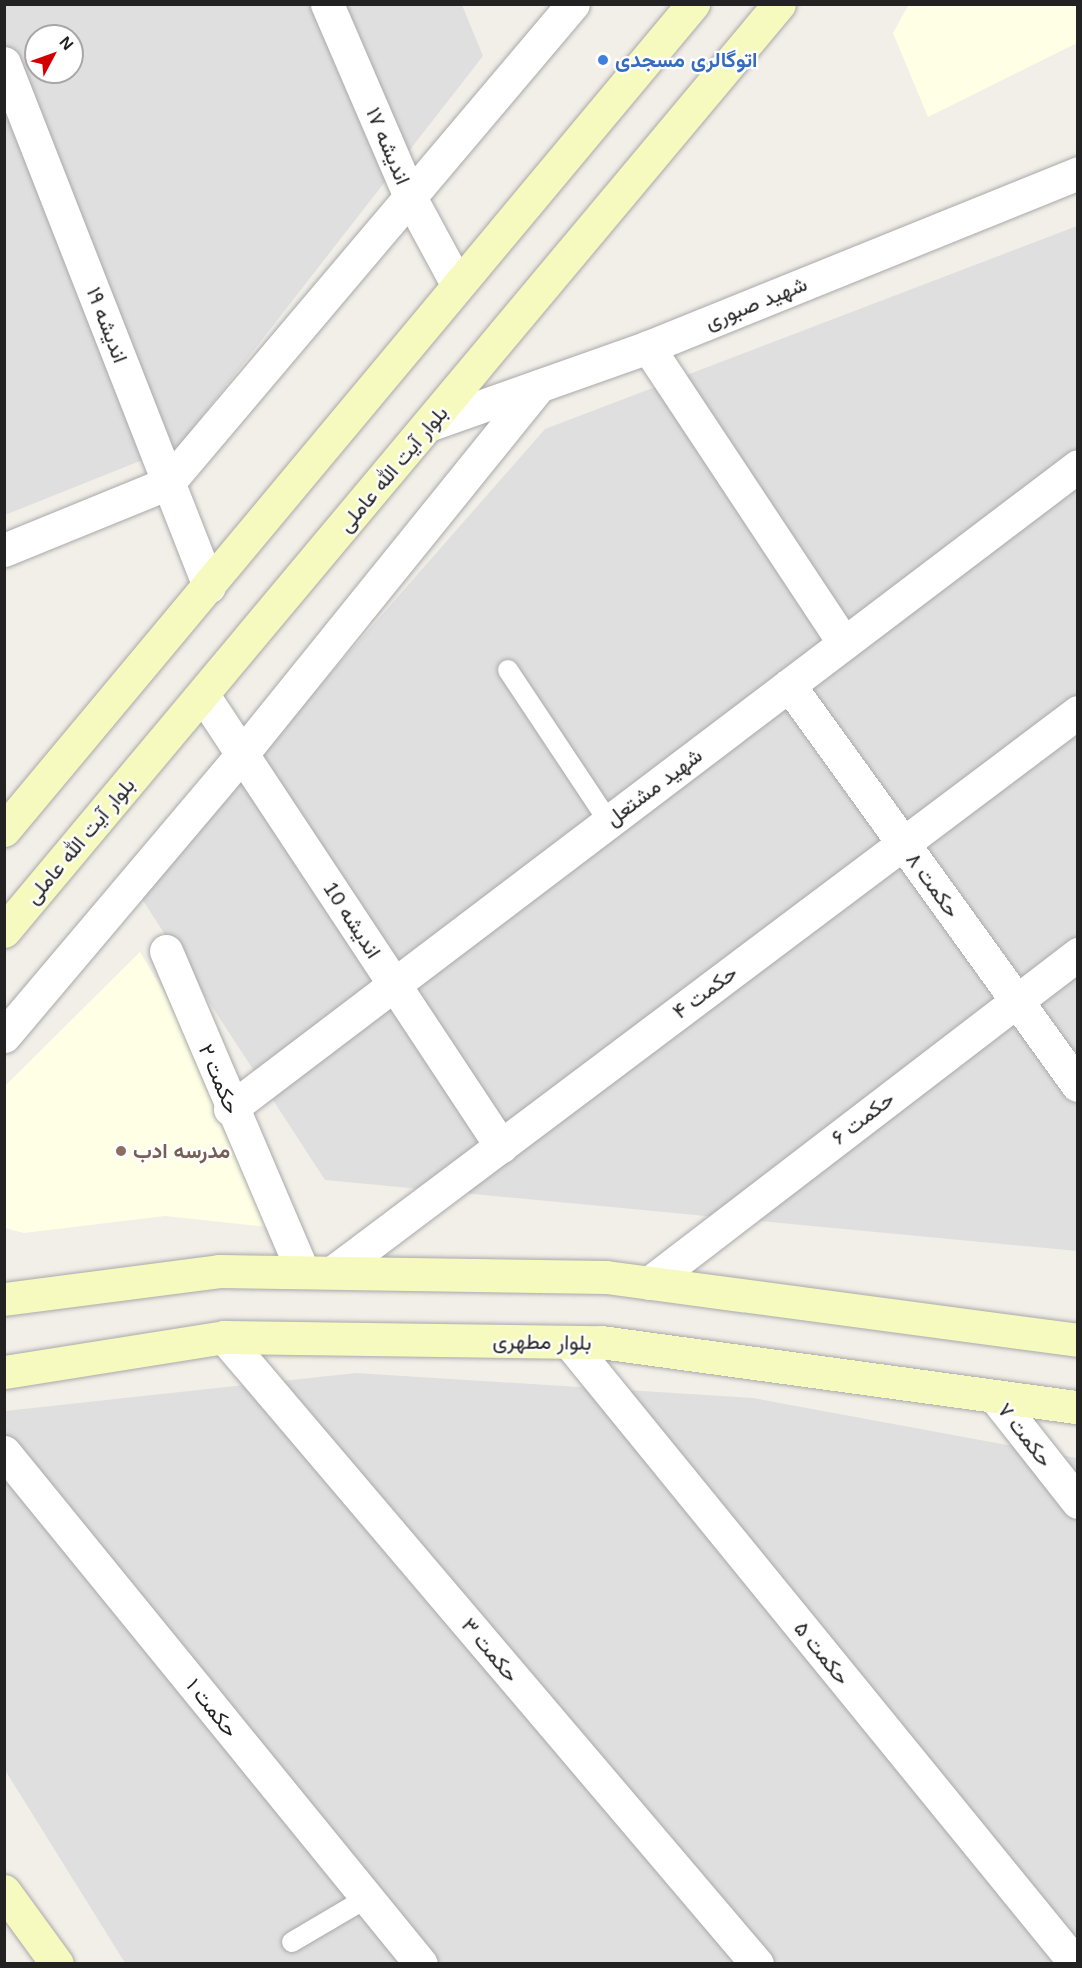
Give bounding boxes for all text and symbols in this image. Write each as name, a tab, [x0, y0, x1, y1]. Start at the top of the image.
north arrow	[24, 24, 84, 84]
text: N	[56, 33, 77, 53]
place label: اتوگالری مسجدی	[615, 47, 758, 73]
marker: اتوگالری مسجدی	[596, 53, 610, 67]
street label: اندیشه ۱۷	[360, 104, 416, 188]
street label: شهید صبوری	[701, 271, 811, 335]
street label: اندیشه ۱۹	[81, 284, 133, 366]
street label: بلوار آیت‌ الله عاملی	[333, 401, 453, 537]
street label: شهید مشتعل	[601, 743, 707, 831]
street label: بلوار آیت‌ الله عاملی	[20, 773, 140, 909]
street label: حکمت ۸	[901, 847, 965, 923]
street label: اندیشه 10	[318, 877, 386, 963]
street label: حکمت ۴	[668, 960, 742, 1024]
street label: حکمت ۲	[193, 1040, 245, 1118]
street label: حکمت ۶	[827, 1086, 899, 1150]
place label: مدرسه ادب	[133, 1138, 230, 1164]
marker: مدرسه ادب	[114, 1144, 128, 1158]
street label: بلوار مطهری	[492, 1329, 592, 1355]
street label: حکمت ۷	[992, 1398, 1058, 1472]
street label: حکمت ۳	[456, 1613, 524, 1687]
street label: حکمت ۵	[789, 1616, 855, 1690]
street label: حکمت ۱	[181, 1674, 243, 1742]

